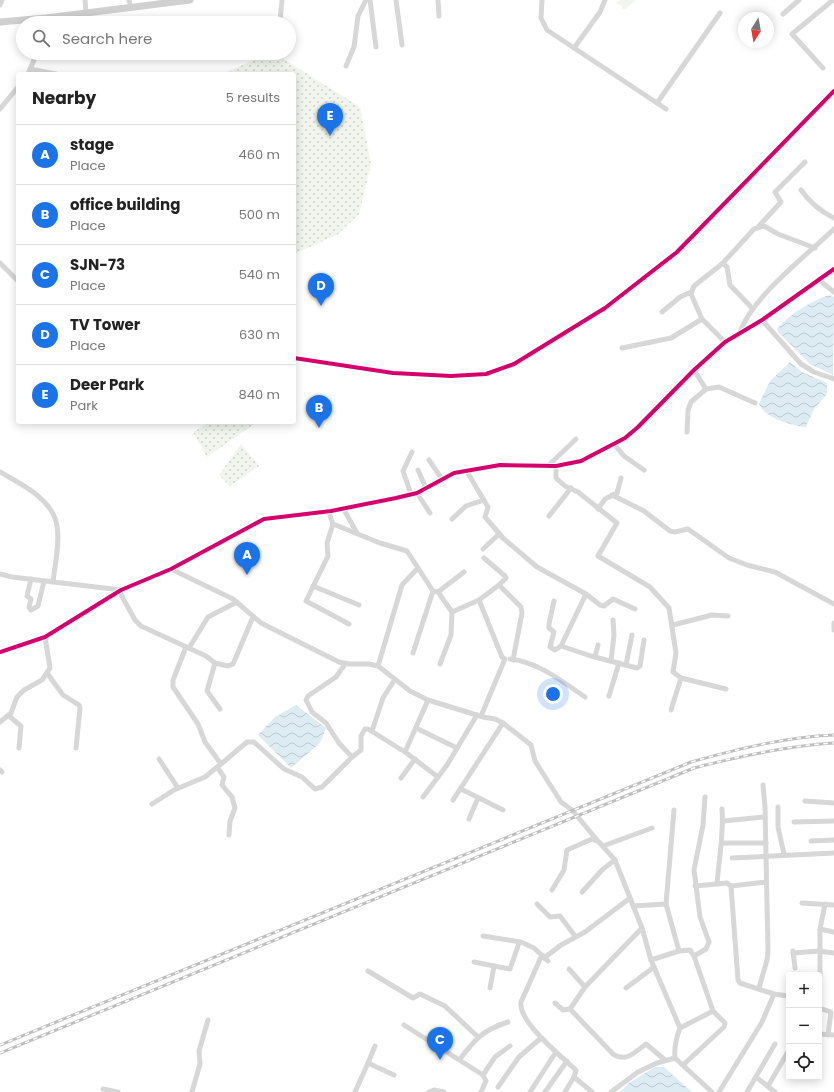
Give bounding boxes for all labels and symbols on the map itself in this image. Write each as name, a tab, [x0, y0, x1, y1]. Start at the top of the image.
north arrow	[738, 12, 774, 48]
pin: E	[317, 103, 343, 136]
pin: D	[308, 273, 334, 306]
pin: B	[306, 395, 332, 428]
pin: A	[234, 542, 260, 575]
your location	[543, 684, 563, 704]
pin: C	[427, 1027, 453, 1060]

